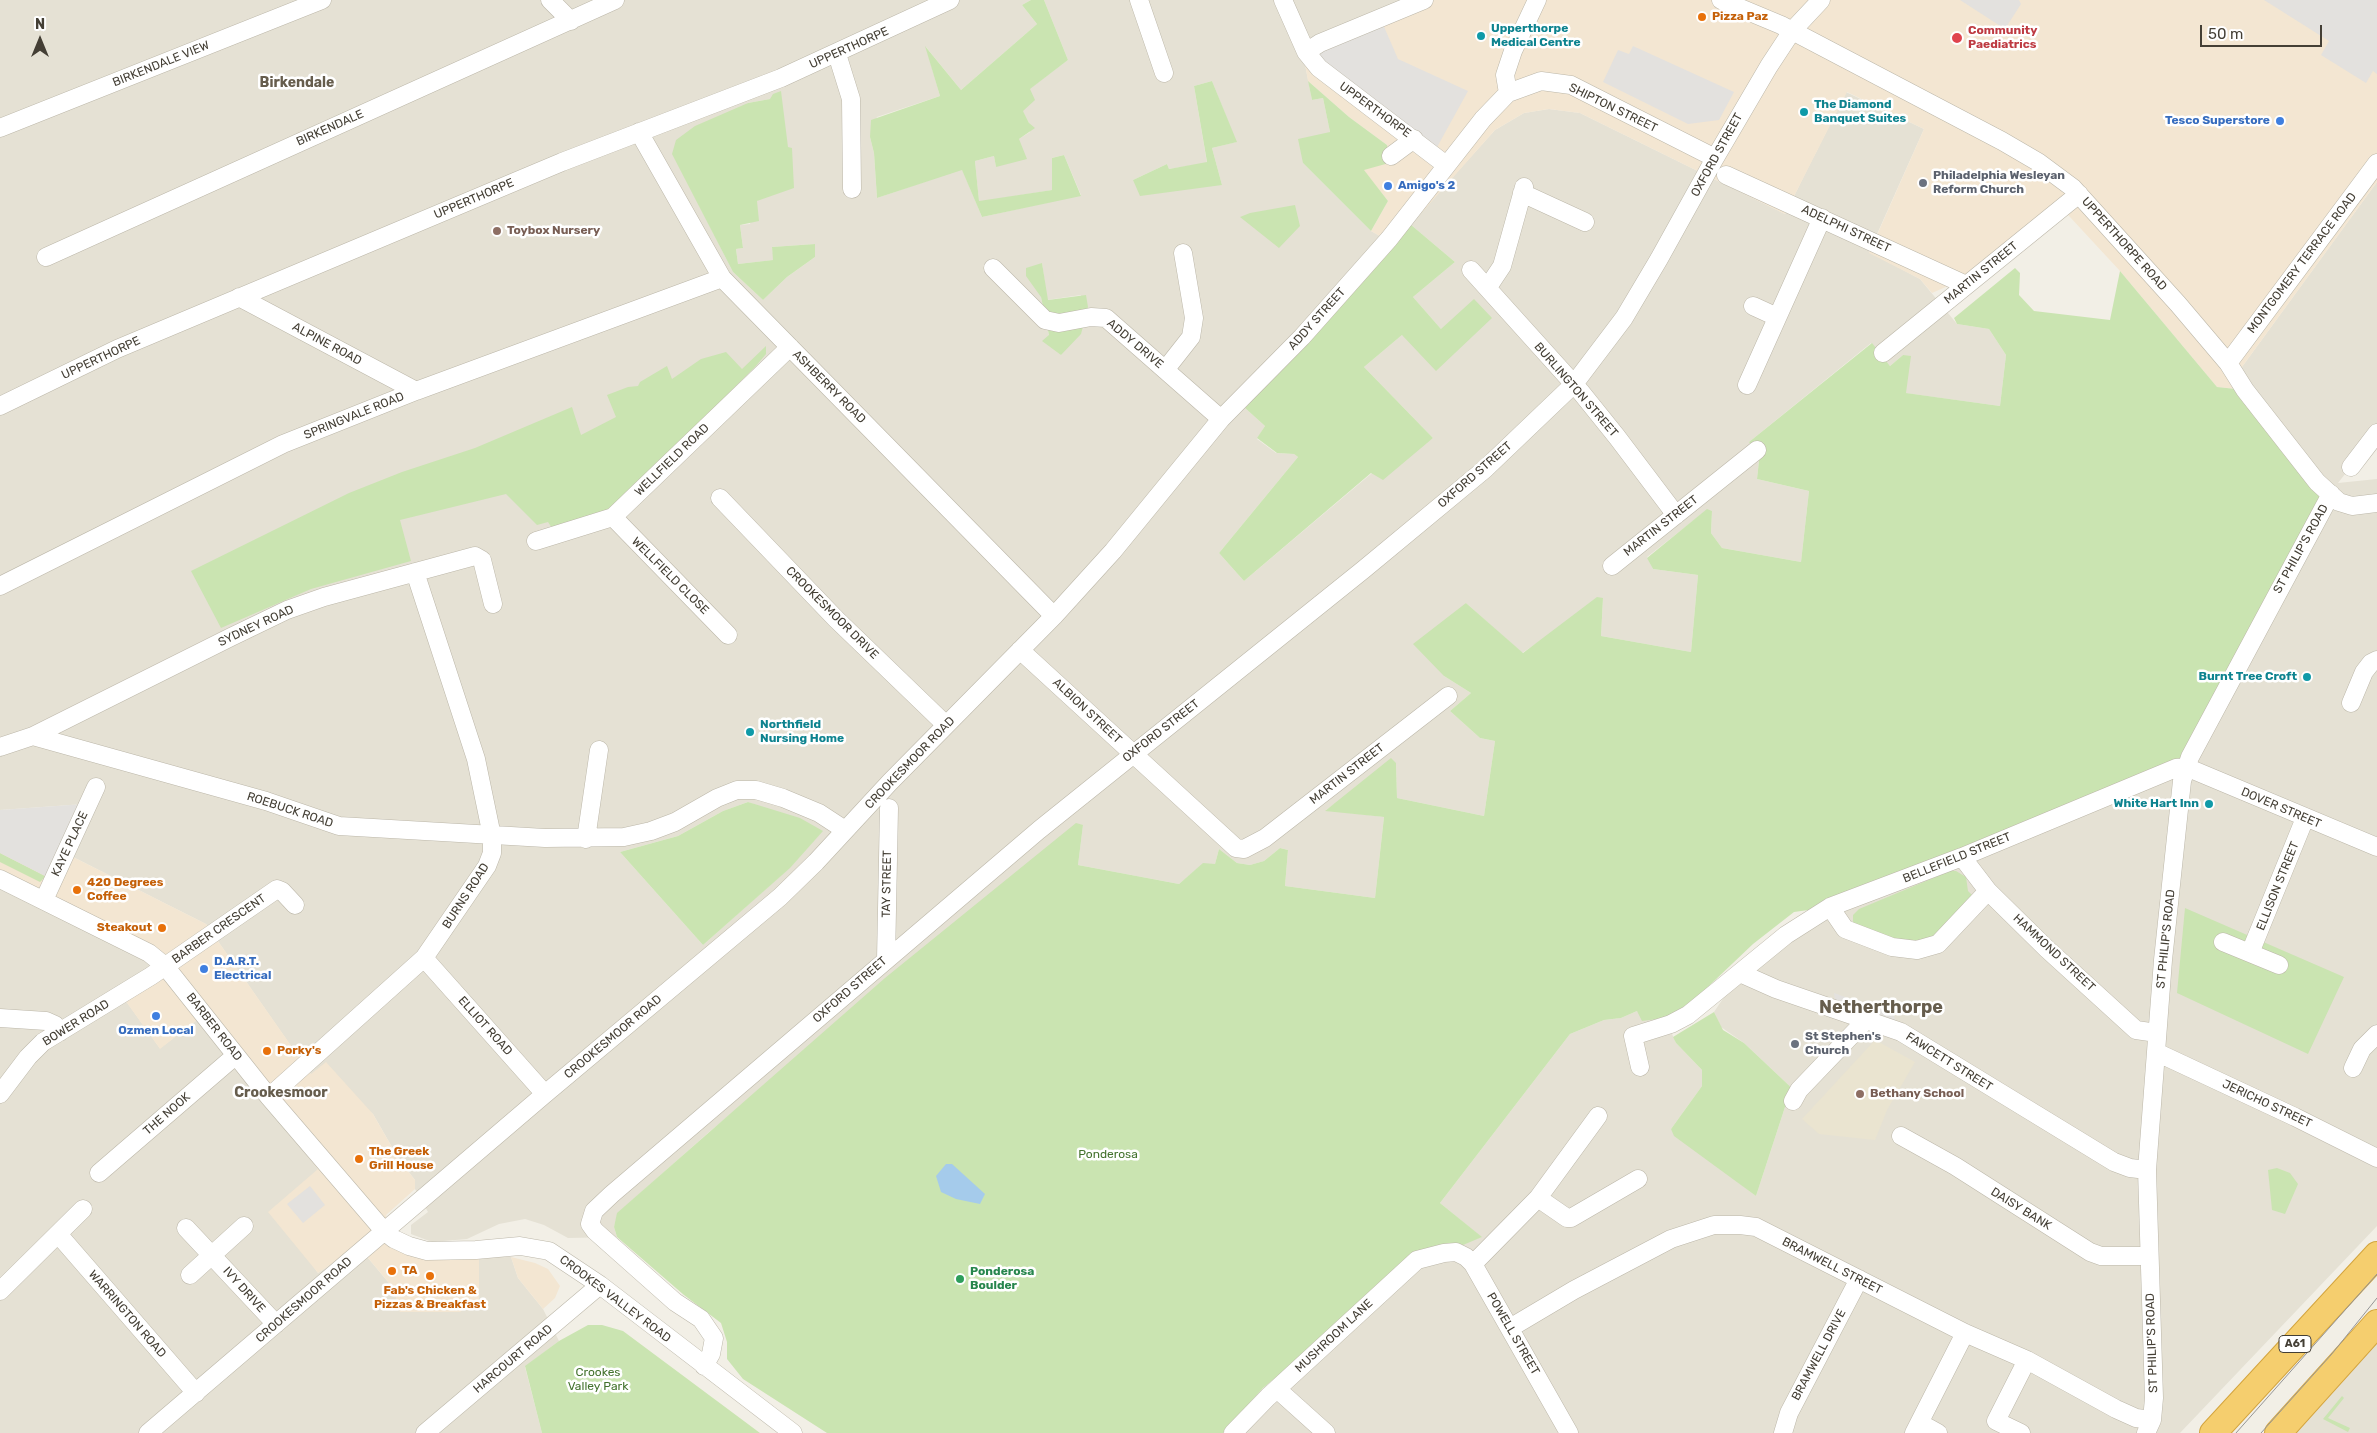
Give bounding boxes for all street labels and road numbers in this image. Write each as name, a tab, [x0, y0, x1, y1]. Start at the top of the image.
street label: UPPERTHORPE	[807, 24, 891, 72]
street label: BIRKENDALE VIEW	[110, 38, 212, 90]
street label: UPPERTHORPE	[1336, 79, 1414, 141]
street label: SHIPTON STREET	[1566, 80, 1660, 136]
street label: BIRKENDALE	[294, 107, 366, 149]
street label: OXFORD STREET	[1688, 111, 1746, 199]
street label: UPPERTHORPE	[432, 176, 516, 222]
street label: MONTGOMERY TERRACE ROAD	[2244, 190, 2360, 336]
street label: UPPERTHORPE ROAD	[2078, 194, 2170, 294]
street label: ADELPHI STREET	[1799, 202, 1893, 256]
street label: MARTIN STREET	[1941, 239, 2021, 307]
street label: ADDY STREET	[1285, 285, 1349, 353]
street label: ADDY DRIVE	[1104, 316, 1166, 372]
street label: ALPINE ROAD	[290, 320, 364, 368]
street label: UPPERTHORPE	[59, 333, 143, 383]
street label: BURLINGTON STREET	[1531, 340, 1621, 440]
street label: ASHBERRY ROAD	[789, 347, 869, 427]
street label: SPRINGVALE ROAD	[302, 389, 406, 443]
street label: WELLFIELD ROAD	[632, 421, 712, 499]
street label: OXFORD STREET	[1435, 439, 1515, 511]
street label: MARTIN STREET	[1621, 492, 1701, 560]
street label: ST PHILIP'S ROAD	[2271, 502, 2331, 596]
street label: WELLFIELD CLOSE	[628, 534, 712, 618]
street label: CROOKESMOOR DRIVE	[783, 564, 881, 662]
street label: SYDNEY ROAD	[216, 602, 296, 650]
street label: ALBION STREET	[1049, 675, 1125, 747]
street label: OXFORD STREET	[1120, 697, 1202, 765]
street label: CROOKESMOOR ROAD	[862, 714, 958, 812]
street label: MARTIN STREET	[1307, 740, 1387, 808]
street label: DOVER STREET	[2239, 785, 2323, 831]
street label: ROEBUCK ROAD	[245, 789, 335, 831]
street label: KAYE PLACE	[49, 809, 91, 879]
street label: BELLEFIELD STREET	[1901, 830, 2013, 886]
street label: ELLISON STREET	[2254, 839, 2302, 933]
street label: TAY STREET	[879, 850, 895, 918]
street label: BURNS ROAD	[439, 861, 493, 931]
street label: ST PHILIP'S ROAD	[2154, 889, 2178, 989]
street label: BARBER CRESCENT	[169, 891, 269, 967]
street label: HAMMOND STREET	[2010, 911, 2098, 995]
street label: OXFORD STREET	[810, 954, 890, 1026]
street label: BARBER ROAD	[183, 990, 245, 1064]
street label: CROOKESMOOR ROAD	[561, 992, 665, 1082]
street label: ELLIOT ROAD	[455, 994, 515, 1058]
street label: BOWER ROAD	[40, 997, 112, 1049]
street label: FAWCETT STREET	[1903, 1030, 1995, 1094]
street label: JERICHO STREET	[2220, 1077, 2314, 1131]
street label: THE NOOK	[141, 1090, 193, 1138]
street label: DAISY BANK	[1988, 1185, 2054, 1233]
street label: BRAMWELL STREET	[1780, 1235, 1884, 1297]
street label: CROOKES VALLEY ROAD	[556, 1252, 674, 1346]
street label: CROOKESMOOR ROAD	[253, 1254, 355, 1346]
street label: IVY DRIVE	[220, 1264, 268, 1316]
street label: WARRINGTON ROAD	[85, 1267, 169, 1361]
street label: POWELL STREET	[1484, 1290, 1542, 1378]
street label: ST PHILIP'S ROAD	[2143, 1293, 2161, 1393]
street label: MUSHROOM LANE	[1292, 1296, 1376, 1376]
street label: BRAMWELL DRIVE	[1789, 1307, 1849, 1403]
street label: HARCOURT ROAD	[471, 1322, 555, 1396]
road number: A61	[2279, 1336, 2311, 1352]

